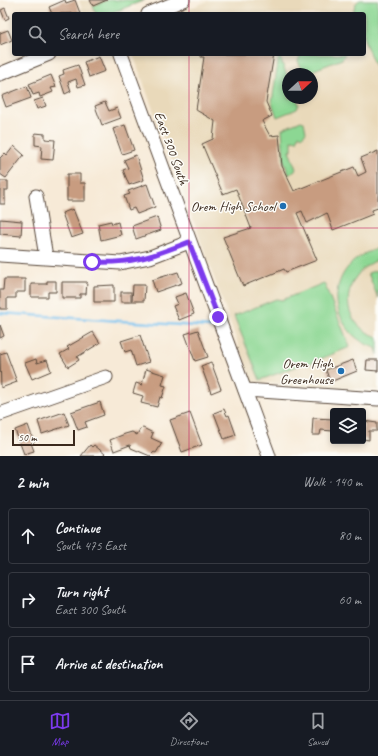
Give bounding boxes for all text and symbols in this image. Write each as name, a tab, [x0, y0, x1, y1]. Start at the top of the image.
search box	[12, 12, 366, 56]
icon: search	[26, 23, 48, 45]
text: Search here	[58, 25, 119, 44]
north arrow	[282, 68, 318, 104]
street label: East 300 South	[150, 109, 193, 188]
place label: Orem High School	[191, 198, 278, 215]
marker: Orem High School	[278, 201, 288, 211]
route start	[83, 253, 101, 271]
route end	[209, 308, 227, 326]
place label: Orem High Greenhouse	[280, 355, 334, 388]
marker: Orem High Greenhouse	[336, 366, 346, 376]
map controls	[330, 408, 366, 444]
button: layers	[330, 408, 366, 444]
scale bar	[12, 428, 75, 447]
text: 50 m	[18, 430, 37, 444]
text: 2 min	[16, 472, 49, 493]
text: Walk · 140 m	[303, 474, 362, 490]
text: Continue	[55, 519, 100, 538]
icon: ahead	[17, 525, 39, 547]
text: 80 m	[339, 528, 361, 544]
text: South 475 East	[55, 538, 126, 554]
text: Turn right	[55, 583, 108, 602]
icon: right	[17, 589, 39, 611]
text: 60 m	[339, 592, 361, 608]
text: East 300 South	[55, 602, 126, 618]
icon: arrive	[17, 653, 39, 675]
text: Arrive at destination	[55, 655, 162, 674]
tab: Map	[49, 710, 71, 748]
tab: Directions	[170, 710, 208, 748]
tab: Saved	[307, 710, 329, 748]

